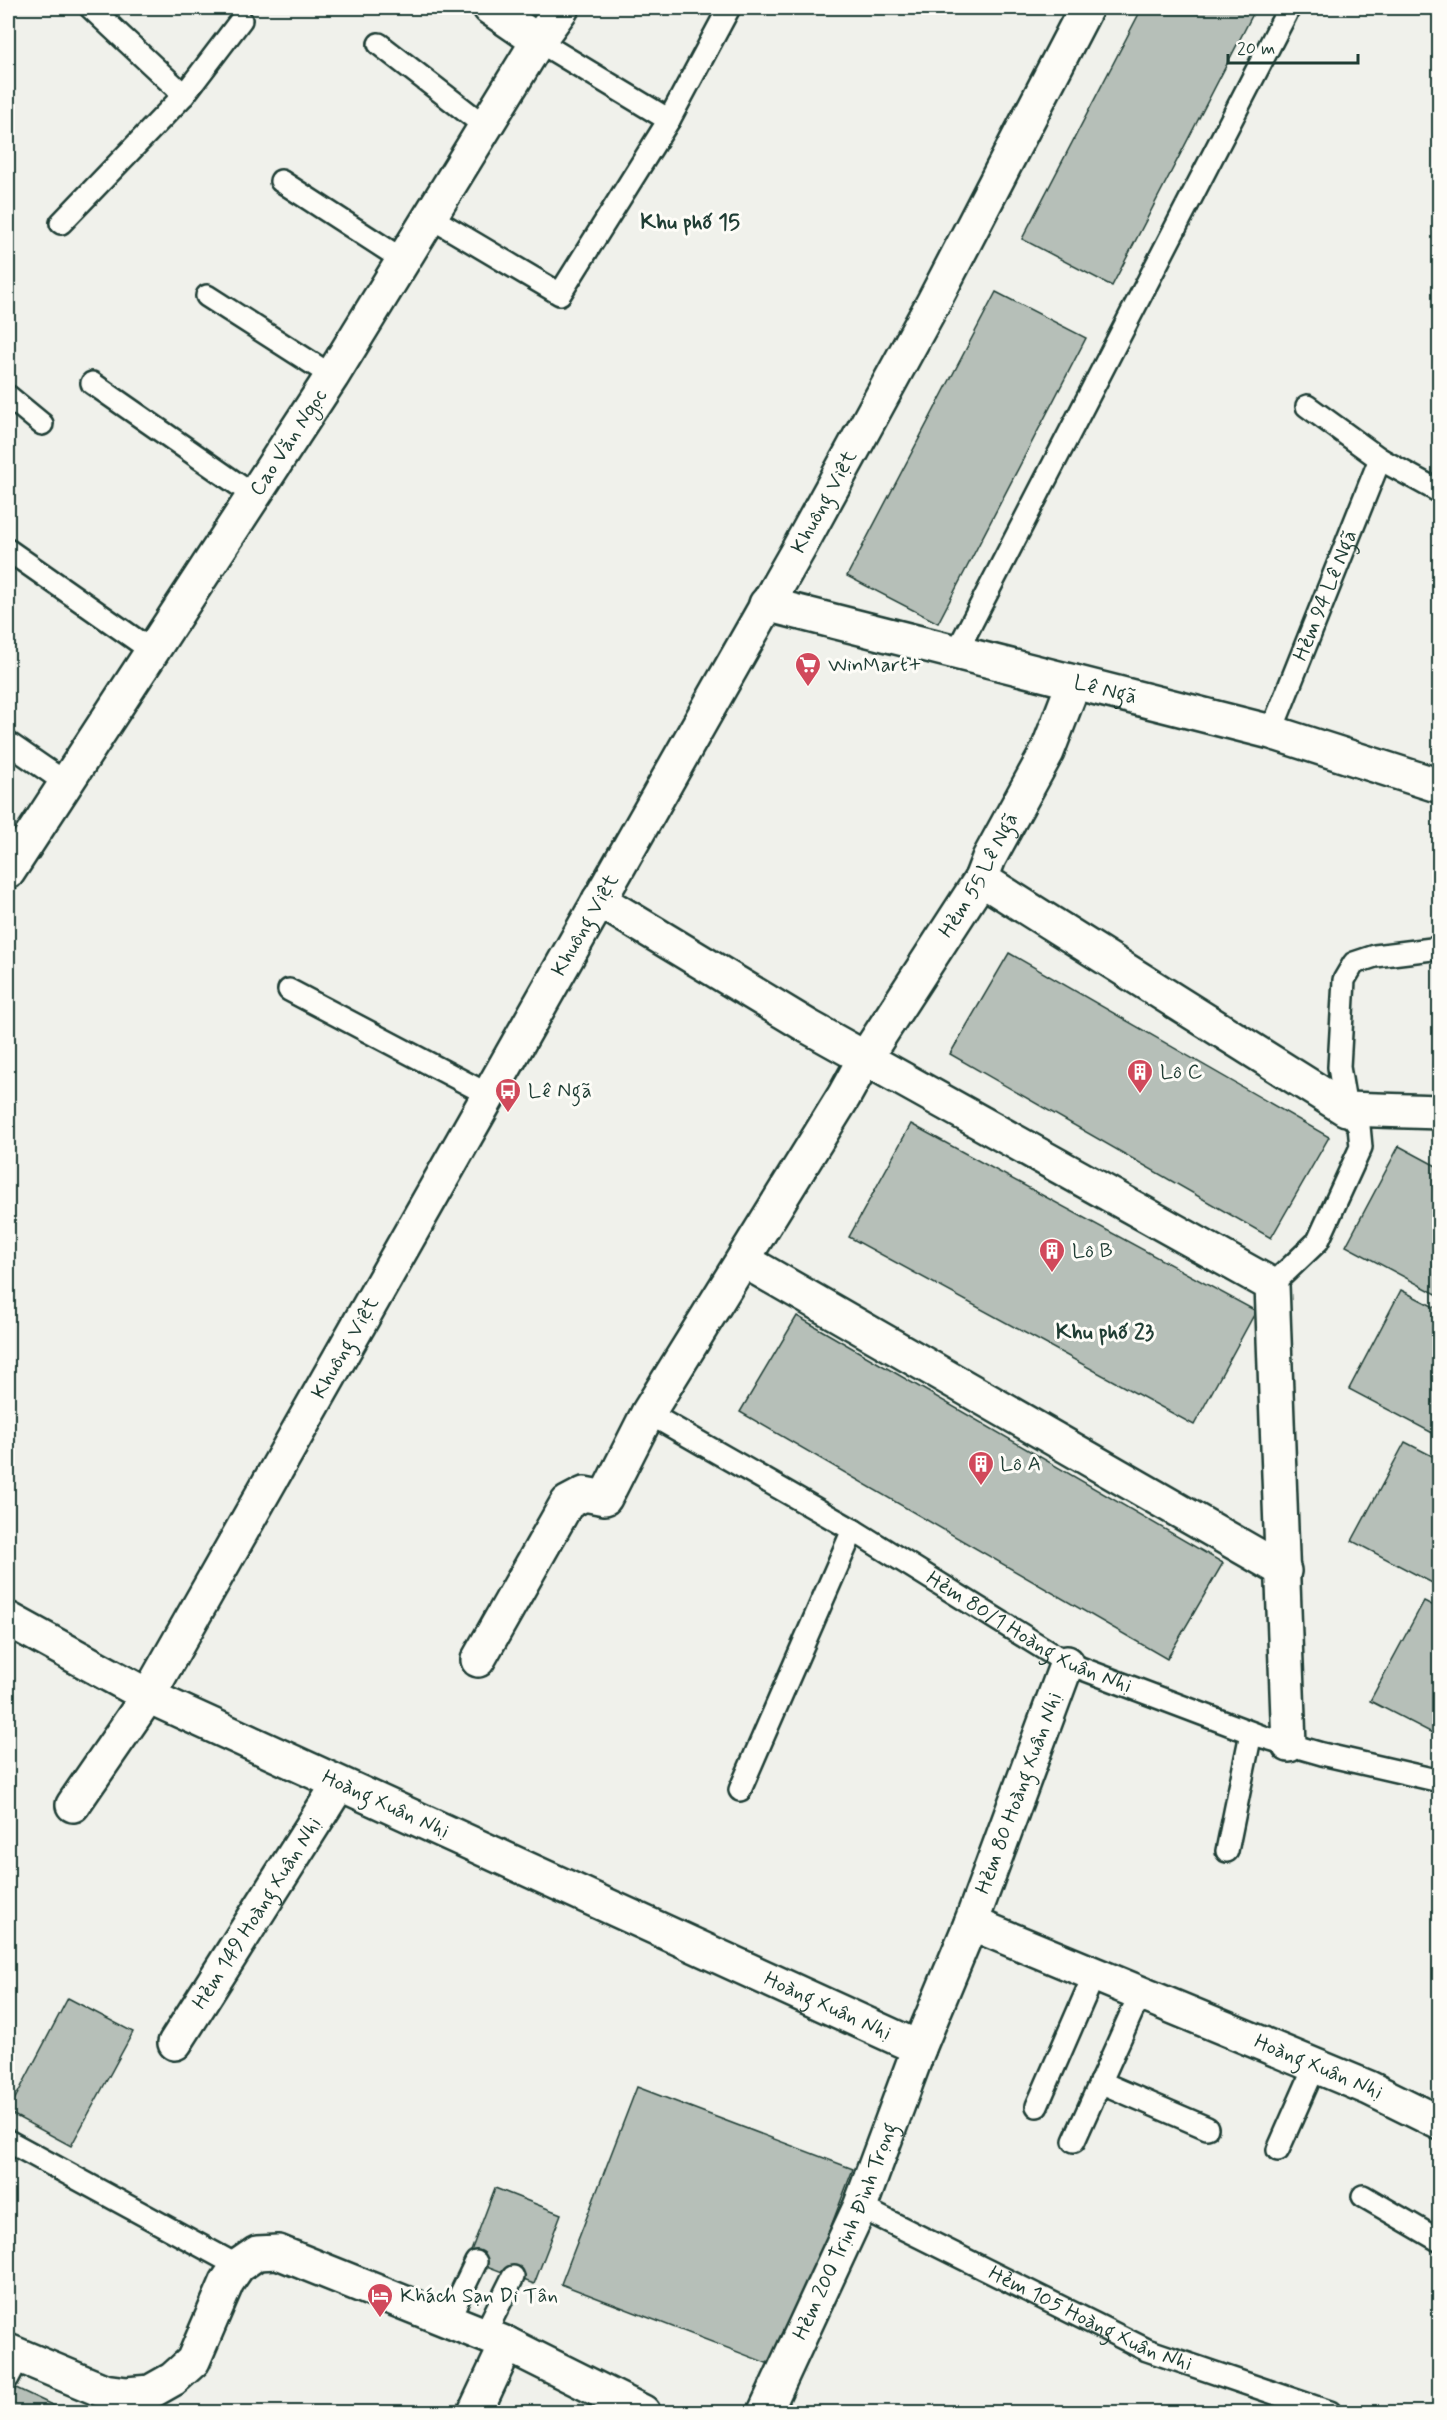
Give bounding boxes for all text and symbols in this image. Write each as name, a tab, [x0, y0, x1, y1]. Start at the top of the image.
scale bar	[1228, 27, 1358, 65]
text: 20 m	[1237, 37, 1275, 61]
district label: Khu phố 15	[640, 209, 740, 237]
street label: Cao Văn Ngọc	[243, 383, 334, 502]
street label: Khuông Việt	[785, 445, 864, 559]
street label: Hẻm 94 Lê Ngã	[1287, 526, 1364, 665]
supermarket icon: WinMart+	[793, 650, 823, 688]
place label: WinMart+	[828, 651, 922, 679]
street label: Lê Ngã	[1071, 669, 1140, 711]
street label: Hẻm 55 Lê Ngã	[932, 808, 1025, 943]
street label: Khuông Việt	[545, 868, 626, 982]
building icon: Lô C	[1125, 1057, 1155, 1095]
place label: Lô C	[1160, 1058, 1203, 1086]
bus stop icon: Lê Ngã	[493, 1076, 523, 1114]
place label: Lê Ngã	[528, 1077, 592, 1107]
building icon: Lô B	[1037, 1236, 1067, 1274]
place label: Lô B	[1072, 1237, 1113, 1265]
street label: Khuông Việt	[305, 1291, 386, 1404]
district label: Khu phố 23	[1056, 1319, 1155, 1347]
building icon: Lô A	[966, 1449, 996, 1487]
place label: Lô A	[1000, 1450, 1041, 1478]
street label: Hẻm 80/1 Hoàng Xuân Nhị	[921, 1565, 1135, 1700]
street label: Hẻm 80 Hoàng Xuân Nhị	[969, 1689, 1069, 1898]
street label: Hoàng Xuân Nhị	[317, 1763, 453, 1845]
street label: Hẻm 149 Hoàng Xuân Nhị	[186, 1813, 328, 2015]
street label: Hoàng Xuân Nhị	[759, 1965, 895, 2047]
street label: Hoàng Xuân Nhị	[1250, 2028, 1387, 2106]
street label: Hẻm 200 Trịnh Đình Trọng	[786, 2118, 906, 2345]
street label: Hẻm 105 Hoàng Xuân Nhị	[984, 2259, 1195, 2378]
hotel icon: Khách Sạn Di Tân	[365, 2281, 395, 2319]
place label: Khách Sạn Di Tân	[400, 2282, 558, 2310]

